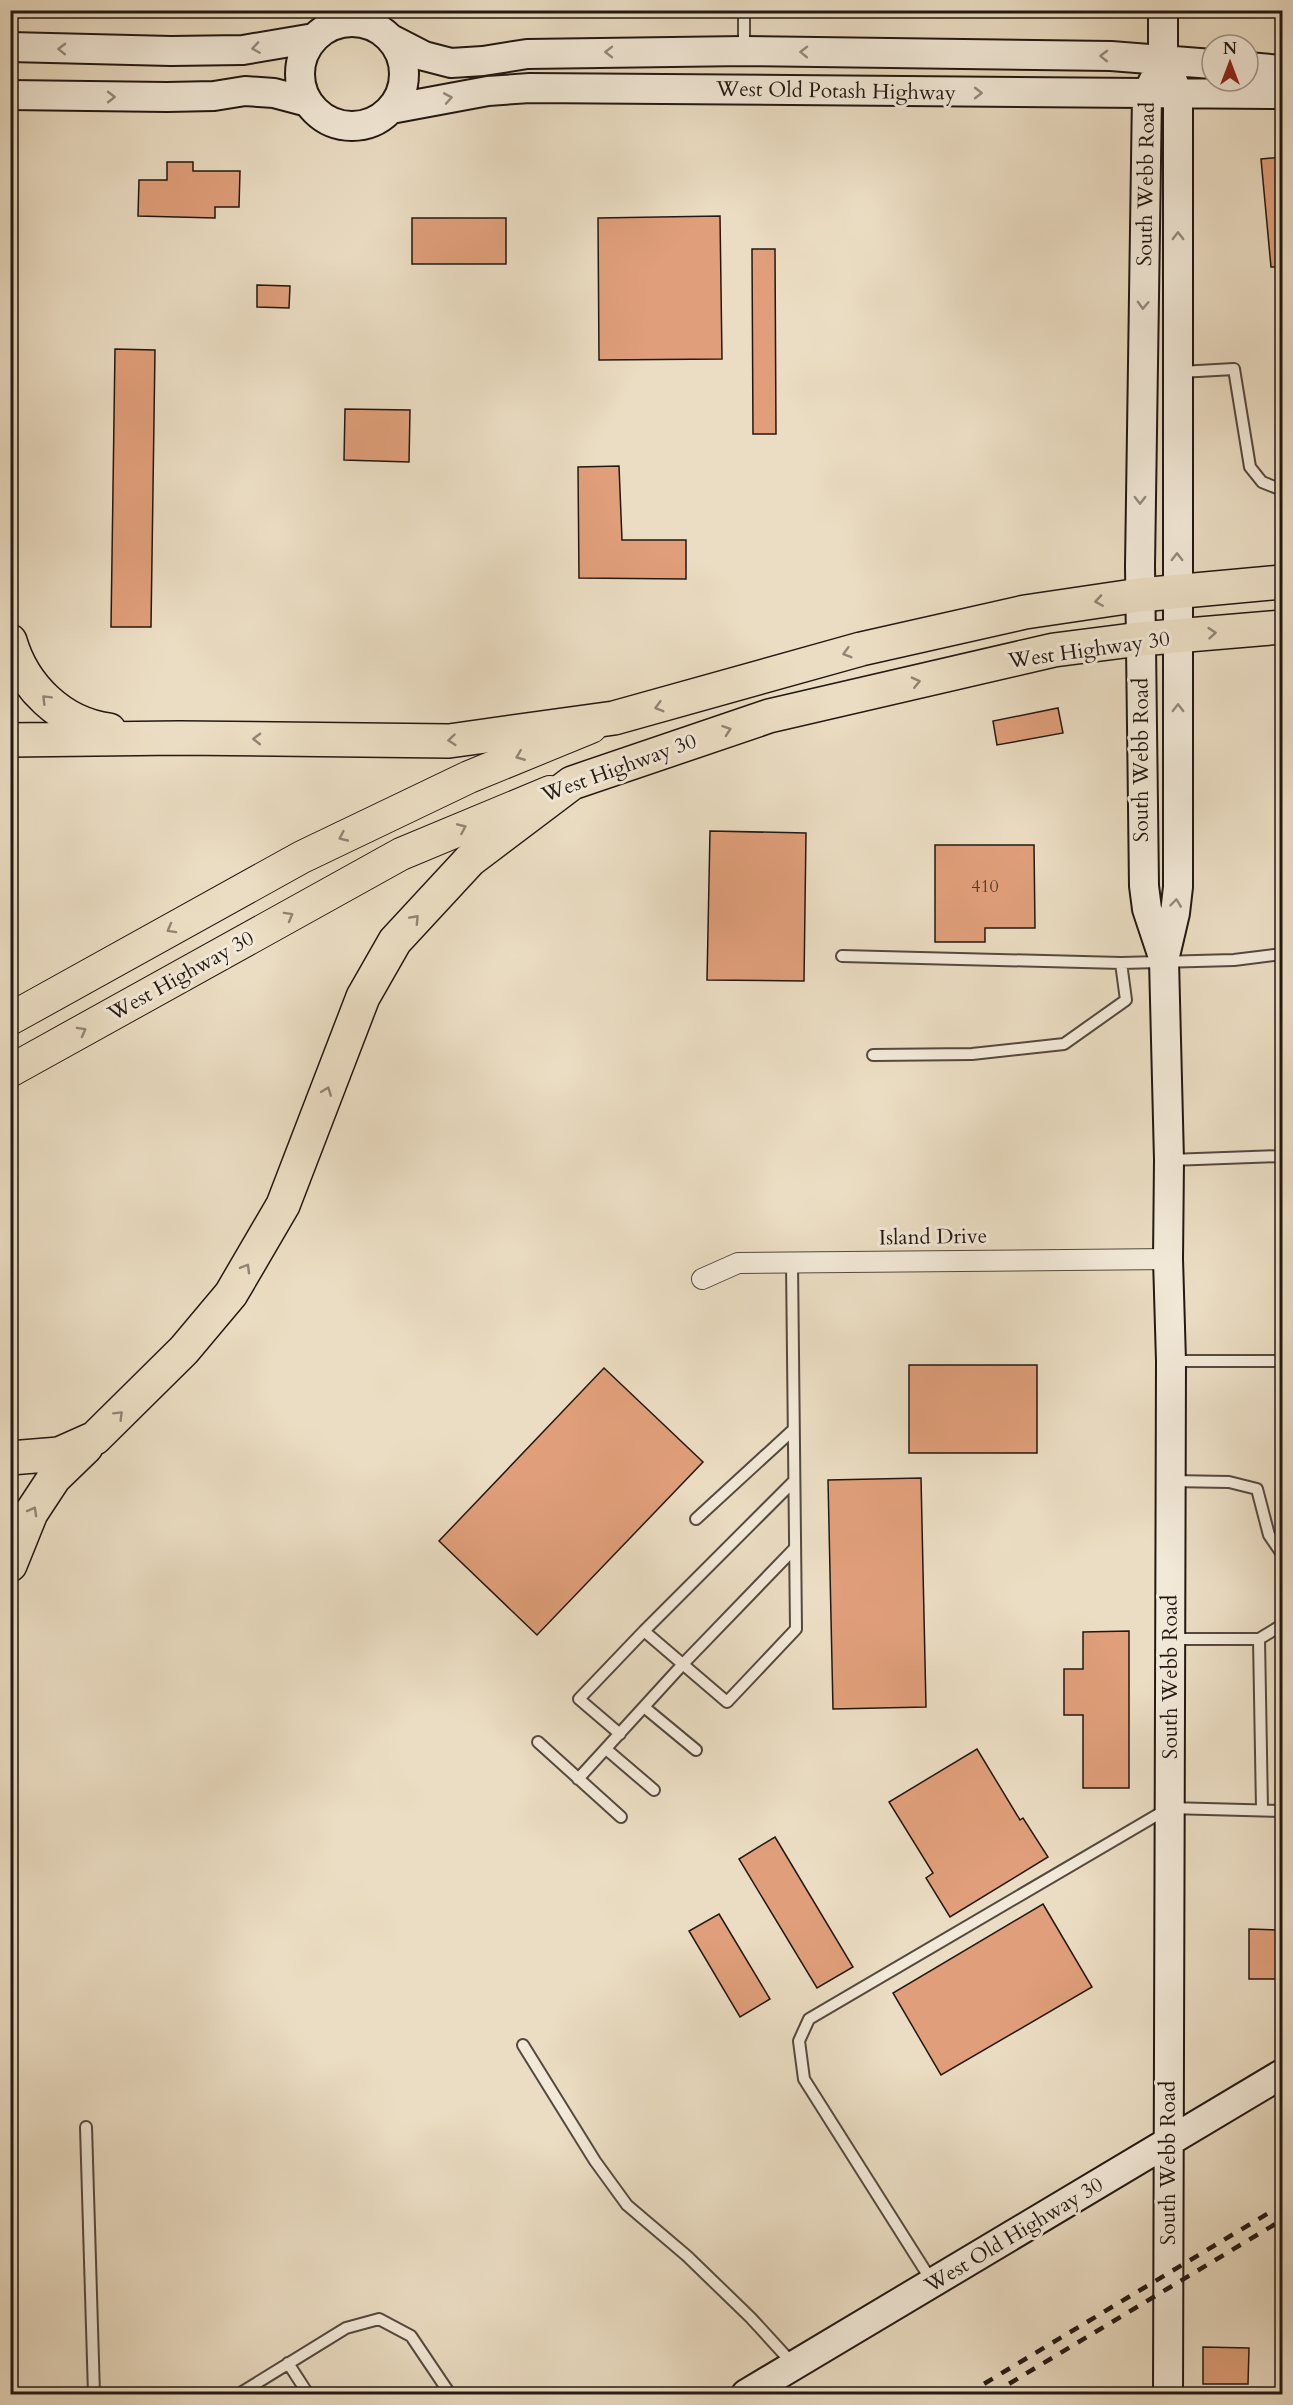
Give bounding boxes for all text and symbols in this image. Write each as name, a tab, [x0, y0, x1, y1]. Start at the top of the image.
north arrow	[1200, 33, 1260, 93]
text: N	[1223, 38, 1237, 60]
one-way arrow	[57, 42, 66, 55]
one-way arrow	[252, 42, 261, 54]
one-way arrow	[605, 46, 614, 58]
one-way arrow	[800, 46, 809, 59]
one-way arrow	[1100, 50, 1109, 62]
street label: West Old Potash Highway	[715, 74, 956, 108]
one-way arrow	[974, 87, 983, 99]
one-way arrow	[106, 91, 115, 103]
one-way arrow	[443, 92, 453, 105]
street label: South Webb Road	[1130, 102, 1162, 266]
one-way arrow	[1172, 231, 1184, 240]
one-way arrow	[1136, 300, 1149, 309]
one-way arrow	[1134, 495, 1146, 504]
one-way arrow	[1171, 552, 1183, 561]
one-way arrow	[1094, 595, 1104, 607]
street label: West Highway 30	[1005, 624, 1172, 676]
one-way arrow	[1207, 627, 1216, 640]
one-way arrow	[842, 646, 852, 658]
one-way arrow	[911, 676, 921, 689]
street label: South Webb Road	[1127, 678, 1156, 842]
one-way arrow	[42, 695, 53, 706]
one-way arrow	[654, 700, 665, 712]
one-way arrow	[1172, 704, 1184, 713]
one-way arrow	[721, 725, 732, 737]
street label: West Highway 30	[537, 727, 701, 810]
one-way arrow	[252, 733, 261, 745]
one-way arrow	[447, 733, 456, 746]
one-way arrow	[516, 749, 527, 761]
one-way arrow	[456, 823, 467, 835]
one-way arrow	[339, 829, 350, 841]
house number: 410	[971, 874, 999, 899]
one-way arrow	[1170, 899, 1182, 908]
one-way arrow	[283, 912, 293, 923]
one-way arrow	[408, 916, 419, 926]
one-way arrow	[167, 922, 178, 933]
street label: West Highway 30	[102, 924, 259, 1029]
one-way arrow	[75, 1027, 86, 1038]
one-way arrow	[320, 1086, 332, 1097]
street label: Island Drive	[879, 1222, 987, 1252]
one-way arrow	[239, 1264, 251, 1274]
one-way arrow	[112, 1411, 123, 1421]
one-way arrow	[26, 1507, 37, 1517]
street label: South Webb Road	[1156, 1595, 1185, 1759]
street label: South Webb Road	[1154, 2081, 1183, 2245]
street label: West Old Highway 30	[919, 2170, 1109, 2300]

